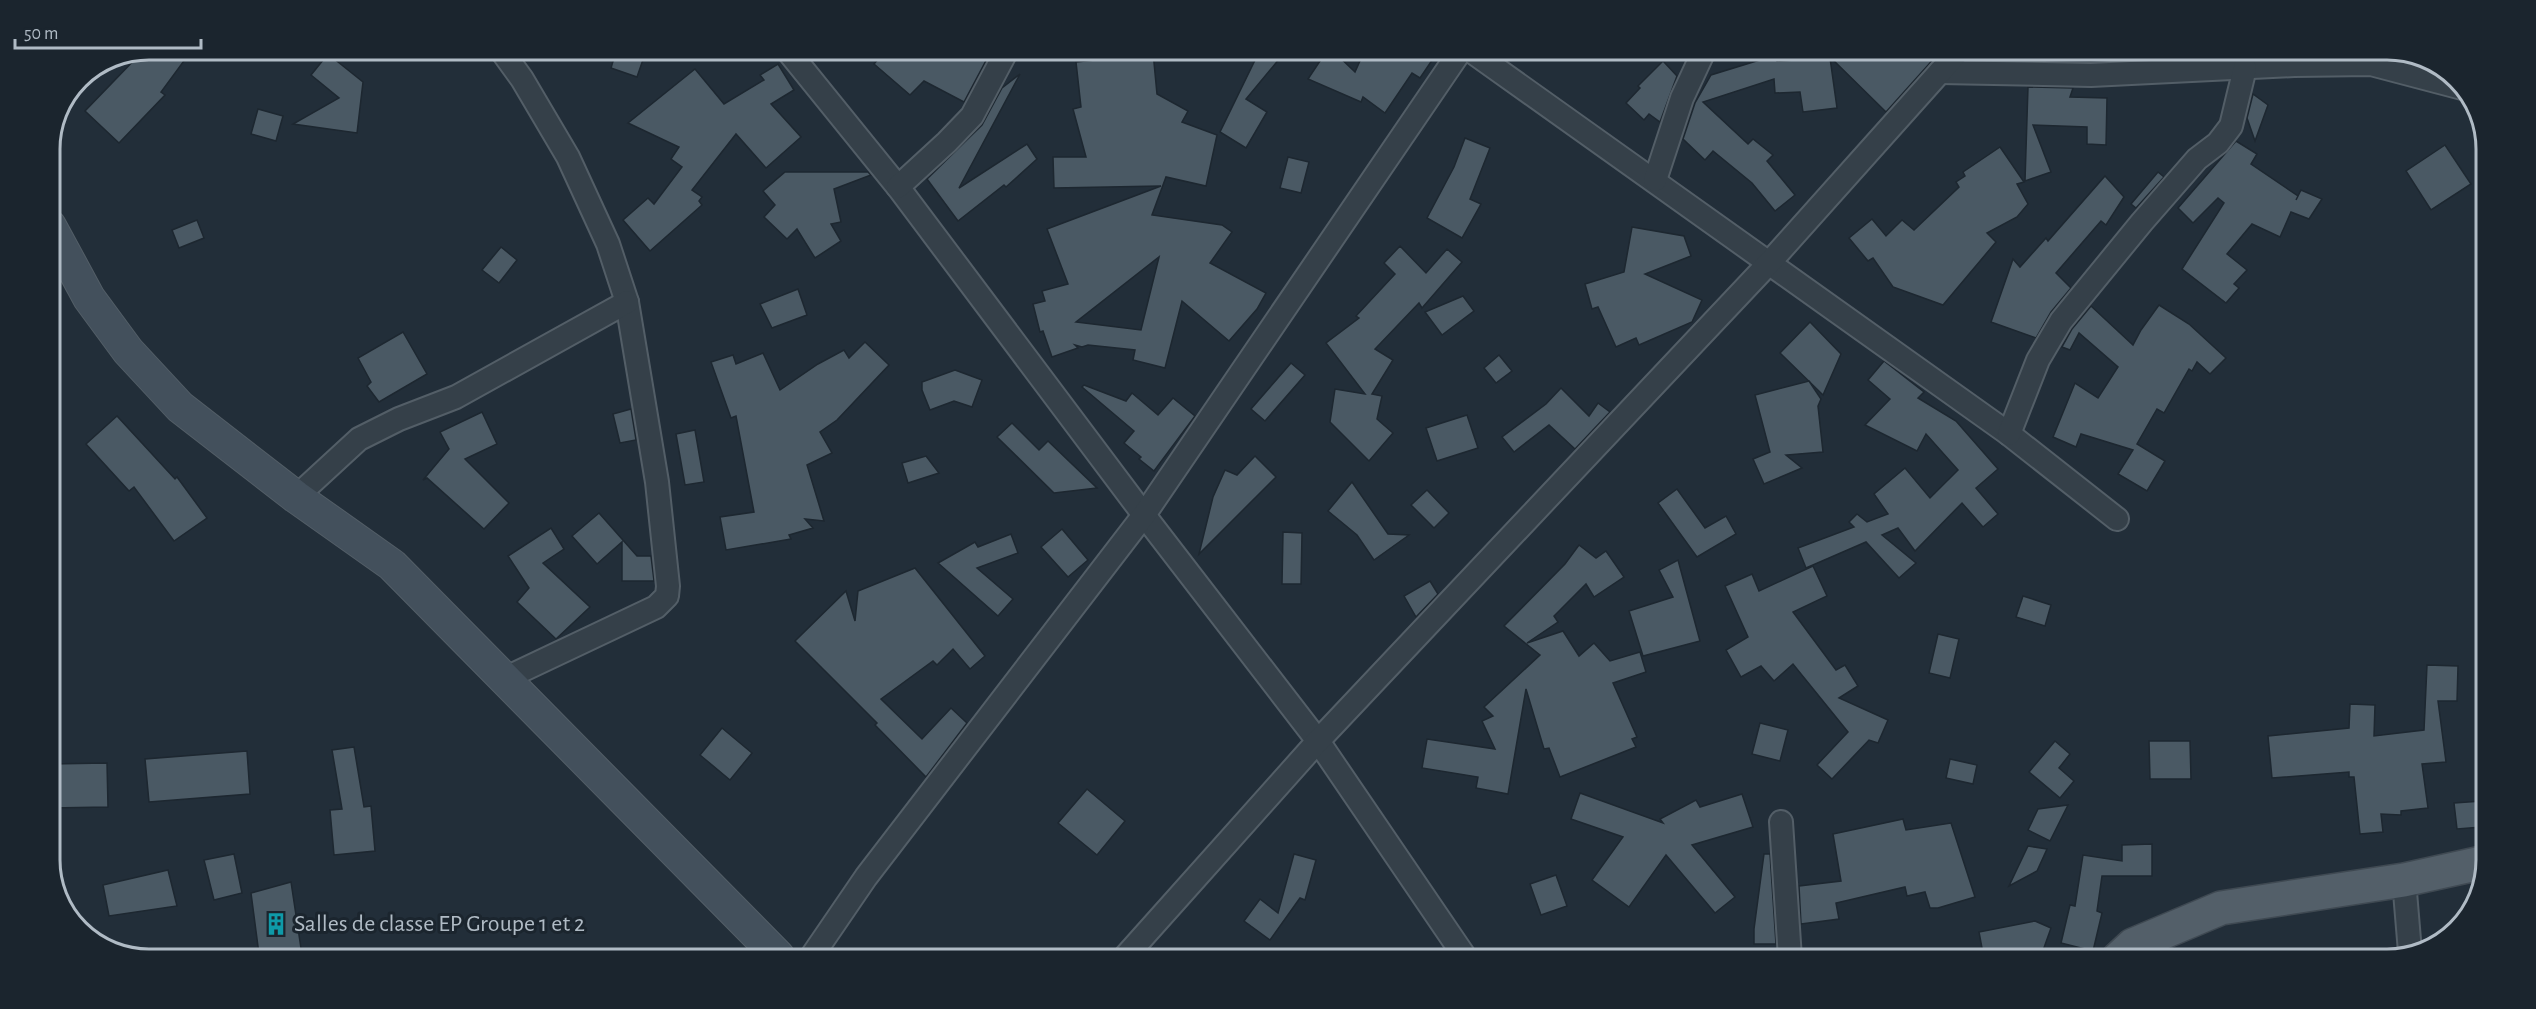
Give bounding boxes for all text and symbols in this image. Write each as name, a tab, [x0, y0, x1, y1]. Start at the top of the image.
scale bar	[15, 12, 201, 50]
text: 50 m	[24, 25, 58, 43]
building icon: Salles de classe EP Groupe 1 et 2	[263, 911, 289, 937]
place label: Salles de classe EP Groupe 1 et 2	[294, 912, 585, 936]

